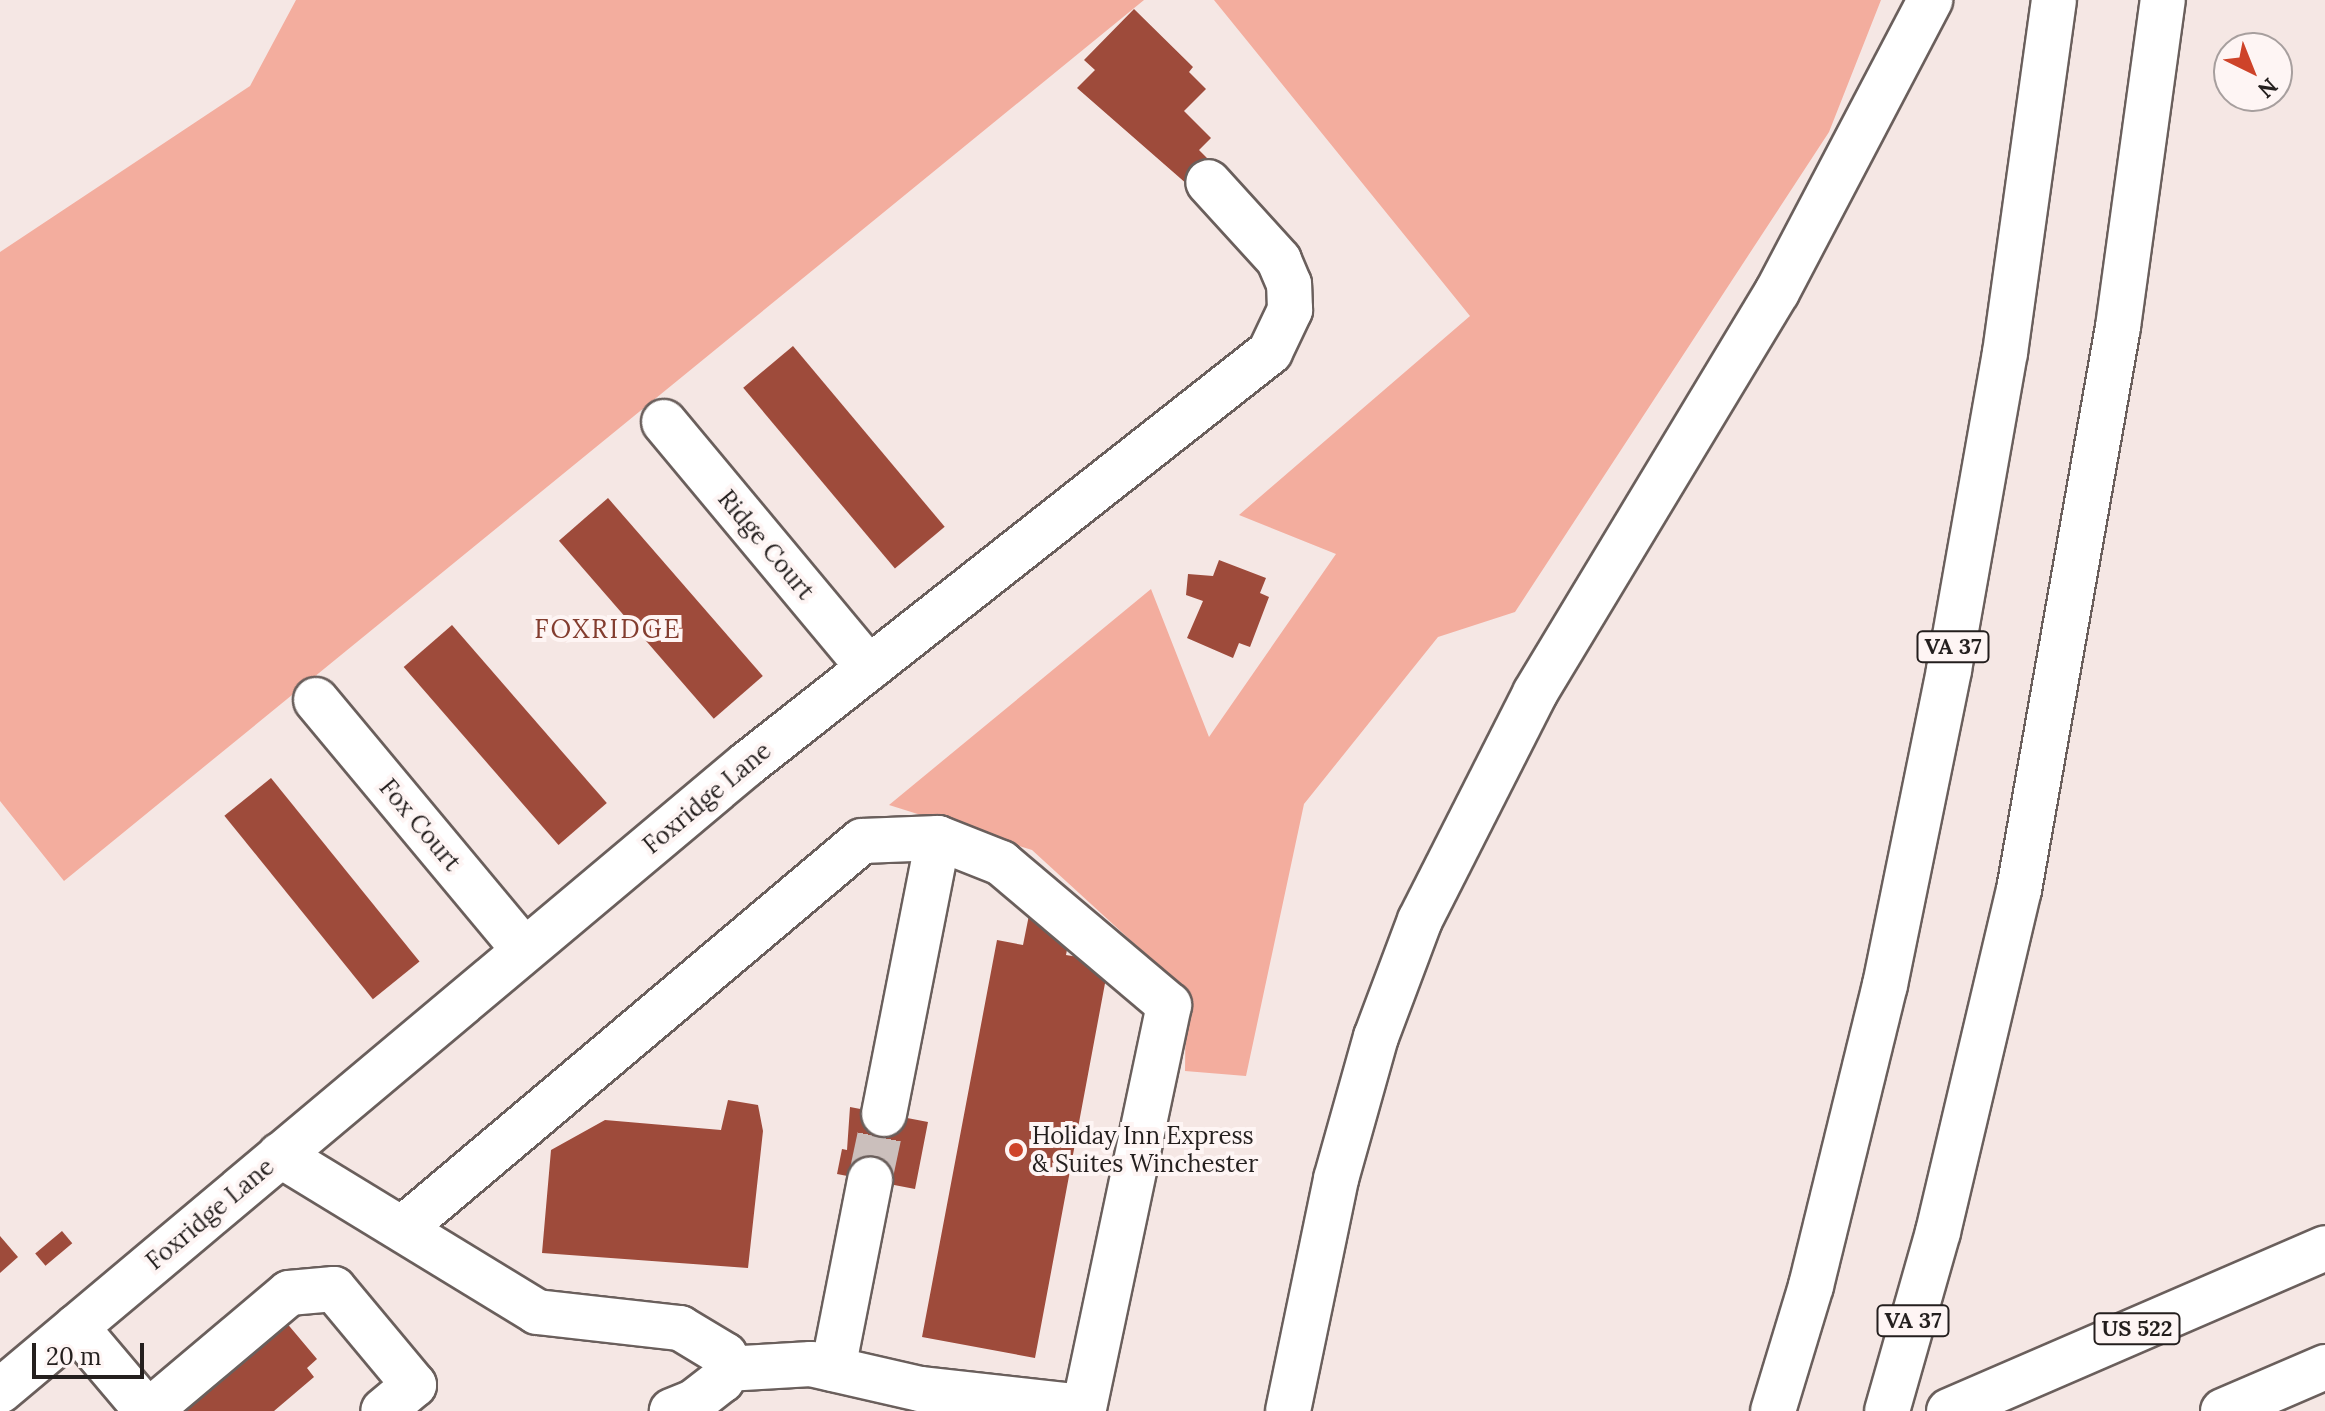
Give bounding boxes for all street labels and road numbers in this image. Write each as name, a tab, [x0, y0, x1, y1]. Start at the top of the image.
street label: Ridge Court	[712, 485, 820, 605]
road number: VA 37	[1915, 629, 1991, 665]
street label: Foxridge Lane	[637, 736, 777, 860]
street label: Fox Court	[373, 773, 467, 877]
street label: Foxridge Lane	[140, 1152, 280, 1276]
road number: VA 37	[1875, 1303, 1951, 1339]
road number: US 522	[2093, 1311, 2181, 1347]

